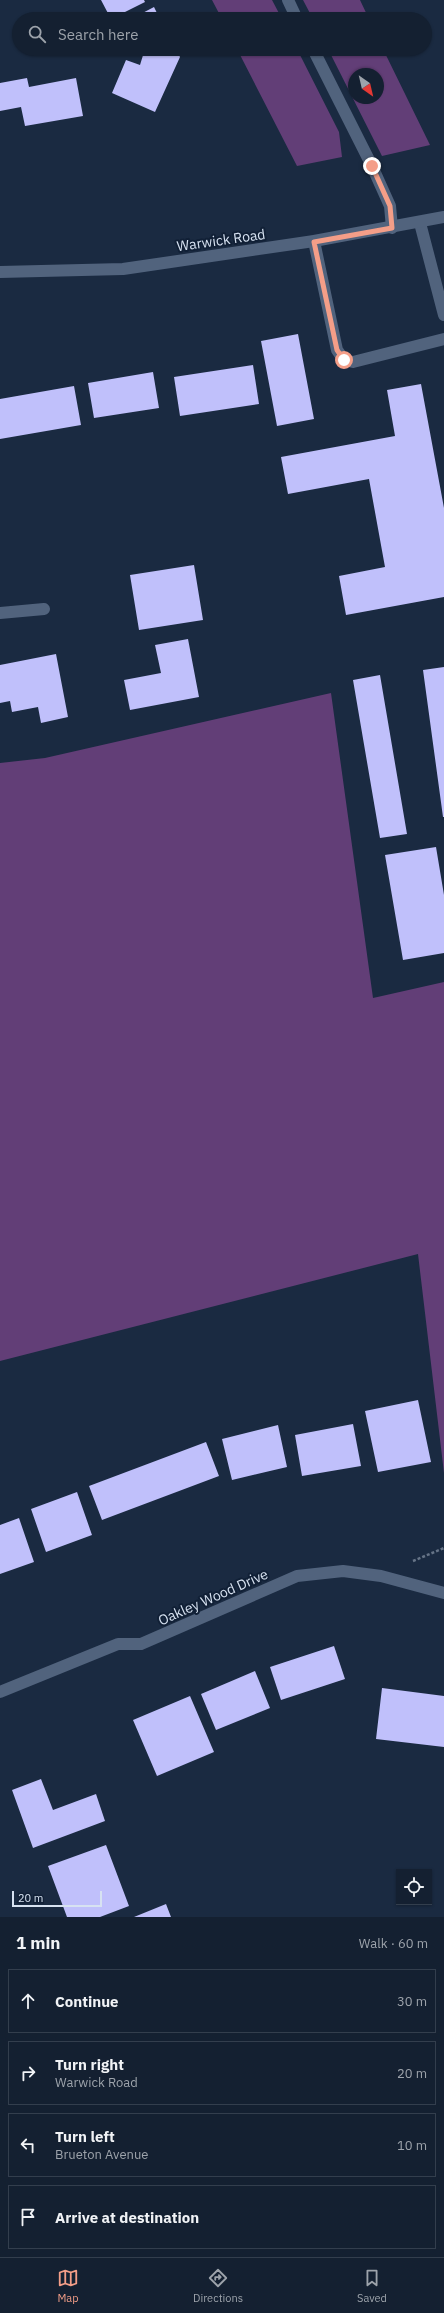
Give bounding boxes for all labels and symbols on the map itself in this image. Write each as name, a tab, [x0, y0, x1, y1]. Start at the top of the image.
north arrow	[348, 68, 384, 104]
route end	[363, 157, 381, 175]
street label: Warwick Road	[176, 225, 266, 255]
route start	[335, 351, 353, 369]
street label: Oakley Wood Drive	[155, 1565, 271, 1629]
scale bar	[12, 1889, 102, 1908]

